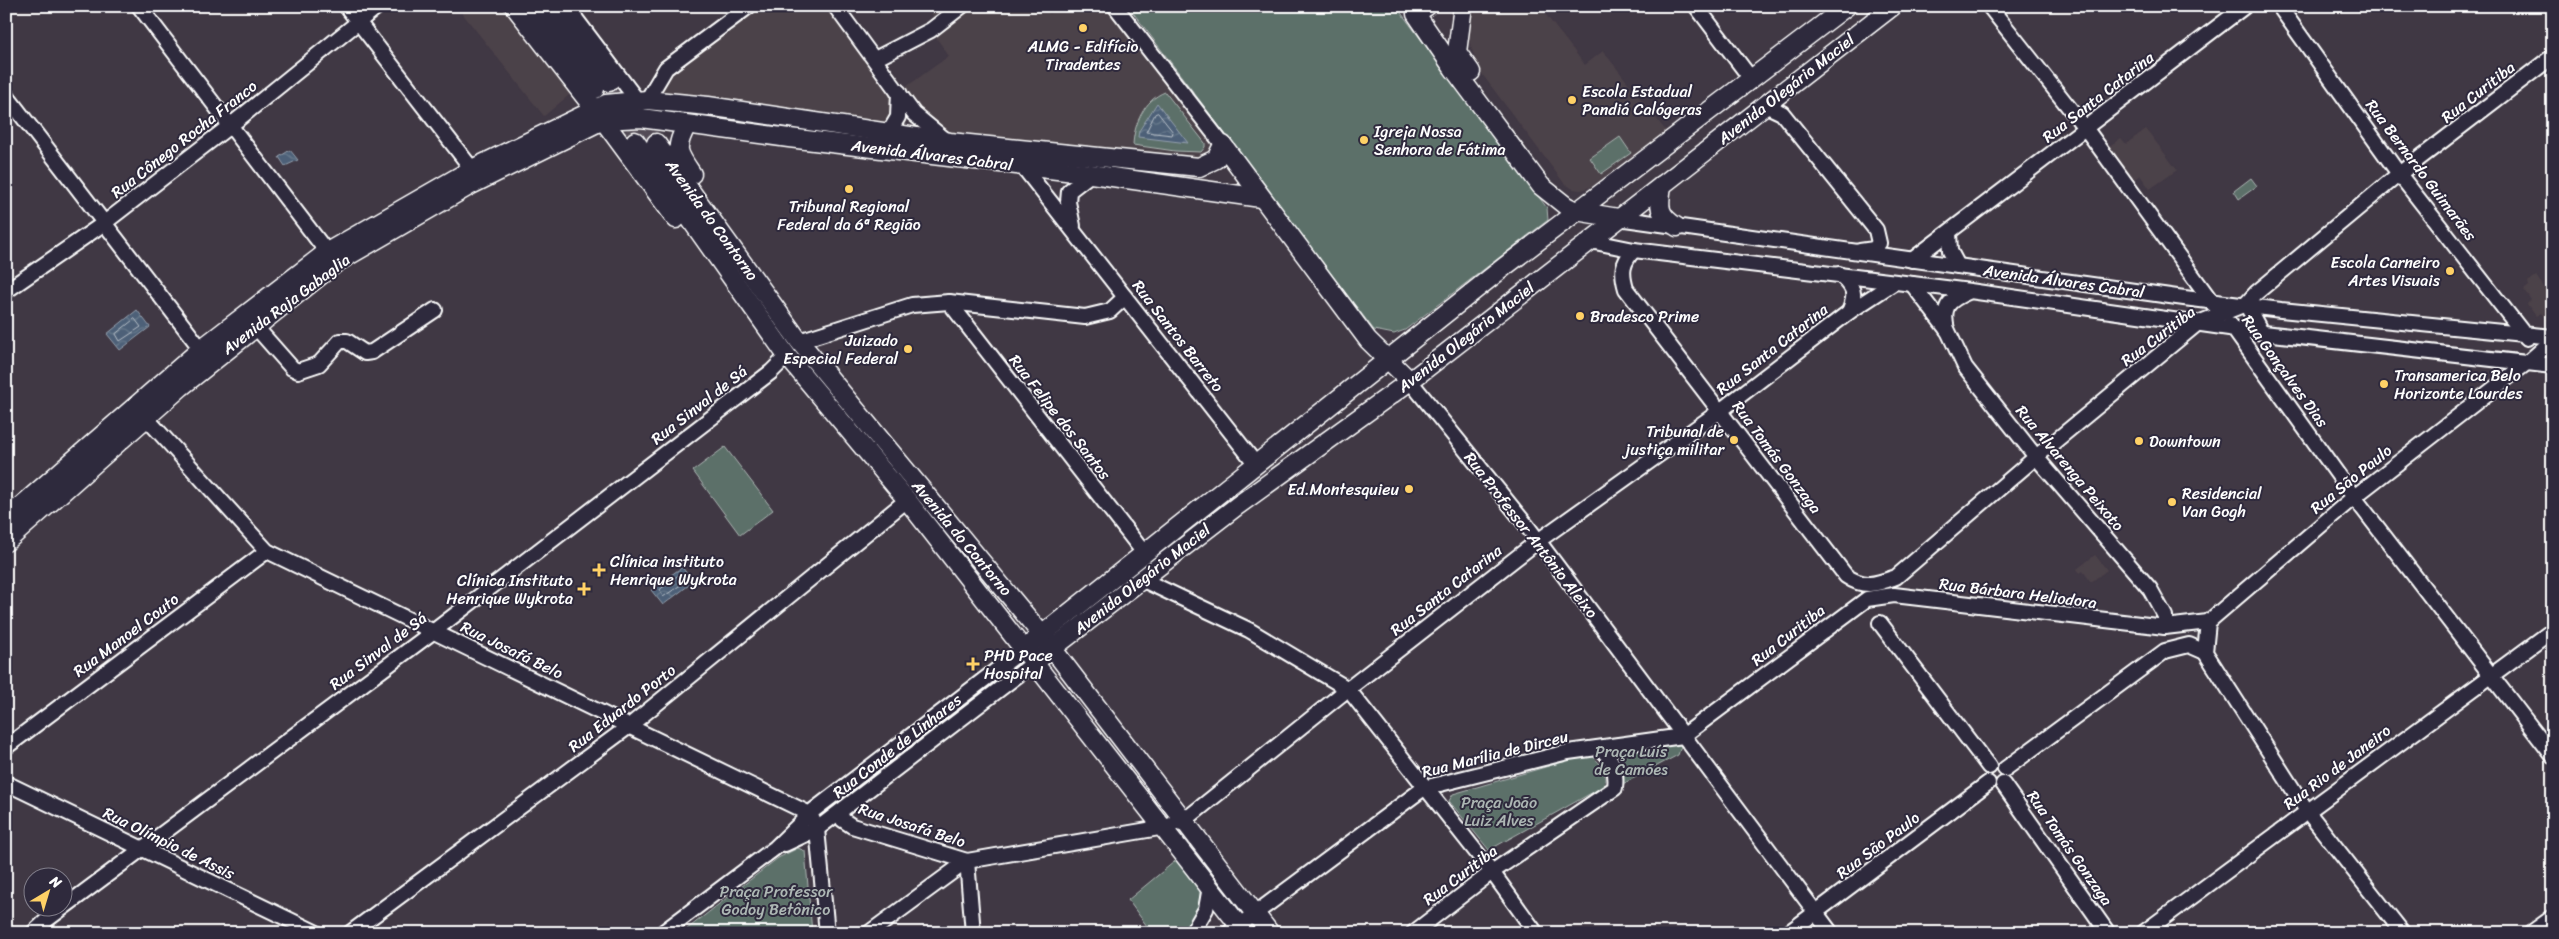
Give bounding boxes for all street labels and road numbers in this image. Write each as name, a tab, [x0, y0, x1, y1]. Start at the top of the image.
street label: Avenida Olegário Maciel	[1710, 26, 1861, 153]
street label: Rua Santa Catarina	[2035, 43, 2161, 150]
street label: Rua Curitiba	[2434, 53, 2522, 131]
street label: Rua Cônego Rocha Franco	[104, 72, 264, 206]
street label: Rua Bernardo Guimarães	[2358, 93, 2485, 248]
street label: Avenida Álvares Cabral	[849, 131, 1015, 179]
street label: Avenida do Contorno	[657, 152, 766, 287]
street label: Avenida Raja Gabaglia	[215, 246, 356, 363]
street label: Avenida Álvares Cabral	[1981, 255, 2147, 307]
street label: Rua Santos Barreto	[1125, 273, 1231, 399]
street label: Avenida Olegário Maciel	[1390, 274, 1541, 401]
street label: Rua Santa Catarina	[1709, 295, 1835, 402]
street label: Rua Curitiba	[2114, 298, 2202, 374]
street label: Rua Gonçalves Dias	[2234, 308, 2337, 434]
street label: Rua Felipe dos Santos	[1001, 348, 1119, 487]
street label: Rua Sinval de Sá	[644, 358, 754, 452]
street label: Rua Tomás Gonzaga	[1725, 394, 1829, 520]
street label: Rua Alvarenga Peixoto	[2008, 398, 2132, 538]
street label: Rua São Paulo	[2303, 437, 2399, 521]
street label: Rua Professor Antônio Aleixo	[1456, 445, 1606, 625]
street label: Avenida do Contorno	[904, 472, 1020, 603]
street label: Avenida Olegário Maciel	[1066, 516, 1217, 643]
street label: Rua Santa Catarina	[1383, 536, 1509, 643]
street label: Rua Bárbara Heliodora	[1938, 569, 2098, 617]
street label: Rua Manoel Couto	[67, 585, 185, 685]
street label: Rua Curitiba	[1744, 596, 1832, 674]
street label: Rua Sinval de Sá	[323, 604, 433, 698]
street label: Rua Josafá Belo	[456, 613, 568, 687]
street label: Rua Eduardo Porto	[561, 656, 683, 760]
street label: Rua Conde de Linhares	[826, 686, 969, 806]
street label: Rua Rio de Janeiro	[2277, 717, 2397, 817]
street label: Rua Marília de Dirceu	[1419, 722, 1572, 786]
street label: Rua Tomás Gonzaga	[2019, 784, 2121, 912]
street label: Rua Josafá Belo	[855, 794, 969, 856]
street label: Rua Olímpio de Assis	[98, 798, 241, 888]
street label: Rua São Paulo	[1830, 804, 1926, 886]
street label: Rua Curitiba	[1416, 837, 1504, 913]

